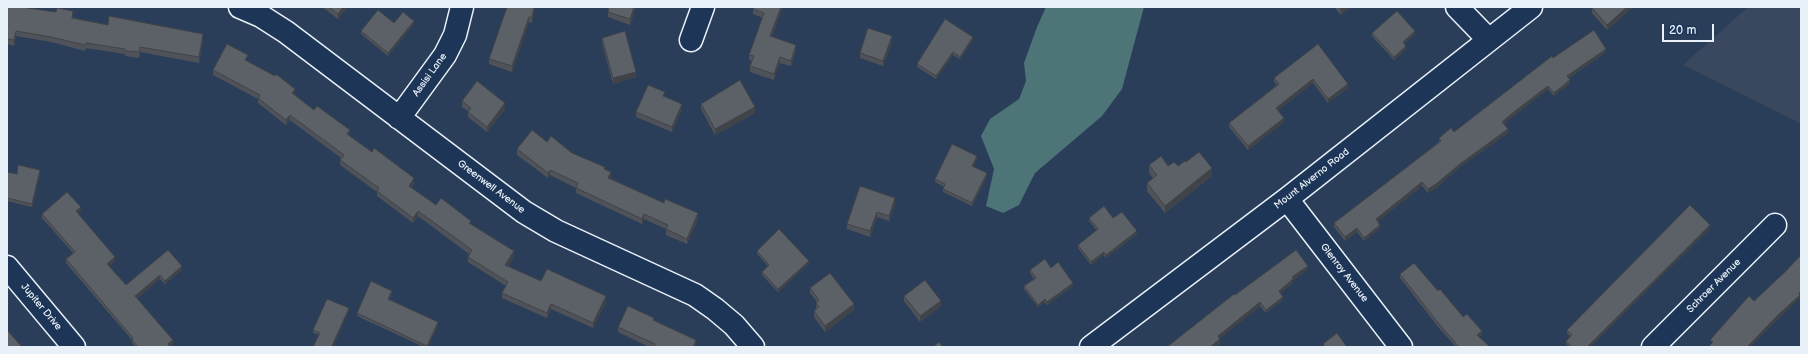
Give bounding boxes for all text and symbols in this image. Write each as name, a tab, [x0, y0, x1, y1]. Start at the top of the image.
scale bar	[1664, 16, 1716, 42]
text: 20 m	[1669, 23, 1696, 38]
street label: Assisi Lane	[410, 51, 450, 99]
street label: Mount Alverno Road	[1272, 146, 1352, 212]
street label: Greenwell Avenue	[455, 158, 527, 216]
street label: Glenroy Avenue	[1317, 241, 1371, 305]
street label: Schroer Avenue	[1684, 256, 1744, 316]
street label: Jupiter Drive	[18, 281, 64, 333]

